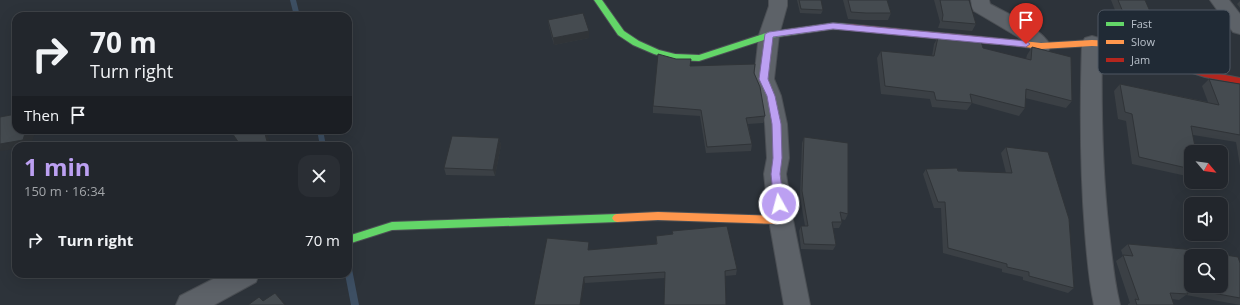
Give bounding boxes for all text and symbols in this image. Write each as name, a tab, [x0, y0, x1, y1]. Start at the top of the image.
pin	[1009, 3, 1043, 44]
icon: arrive	[1015, 9, 1037, 31]
legend	[1098, 10, 1230, 74]
text: Fast	[1131, 16, 1152, 31]
text: 70 m	[90, 23, 157, 61]
icon: right	[24, 28, 76, 80]
text: Slow	[1131, 34, 1155, 49]
text: Jam	[1130, 52, 1150, 67]
text: Turn right	[90, 59, 173, 83]
icon: arrive	[67, 104, 89, 126]
text: Then	[24, 105, 59, 125]
north arrow	[1184, 145, 1228, 189]
map controls	[1184, 145, 1228, 293]
text: 1 min	[24, 150, 91, 183]
button: close	[298, 155, 340, 197]
text: 150 m · 16:34	[24, 182, 105, 200]
position arrow	[758, 183, 800, 225]
button: sound	[1184, 197, 1228, 241]
icon: right	[24, 229, 46, 251]
text: Turn right	[58, 230, 133, 250]
text: 70 m	[305, 230, 340, 250]
button: search	[1184, 249, 1228, 293]

